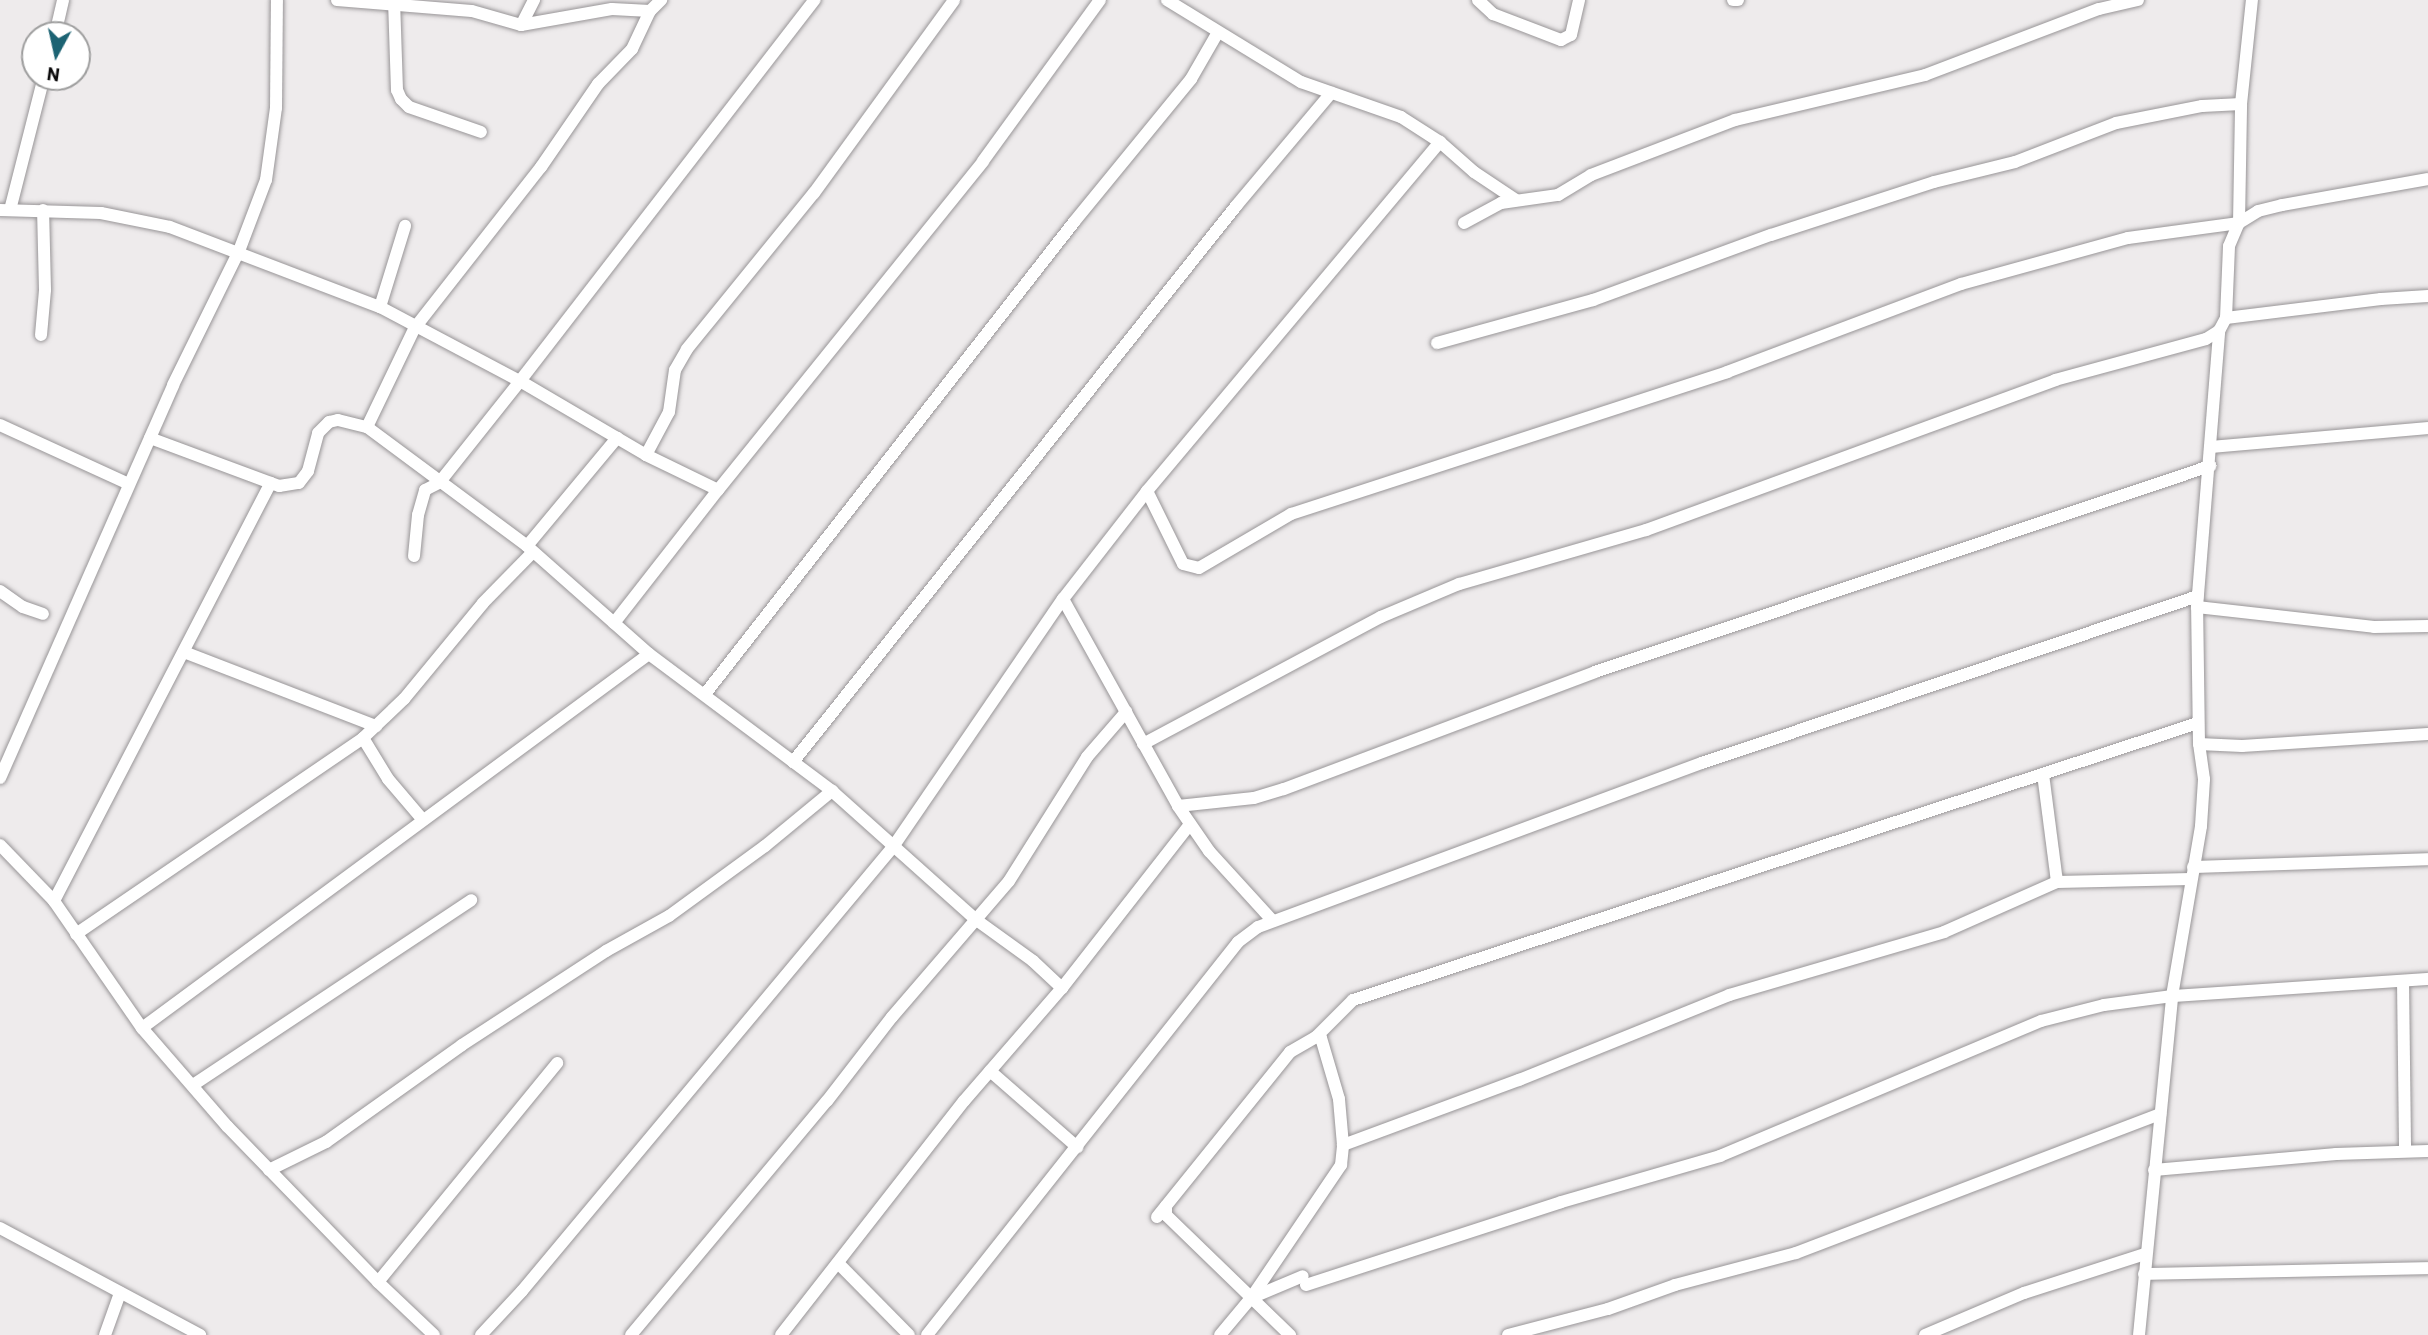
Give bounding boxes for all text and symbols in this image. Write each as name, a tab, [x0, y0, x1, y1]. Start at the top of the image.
north arrow	[21, 21, 91, 91]
text: N	[45, 63, 61, 88]

